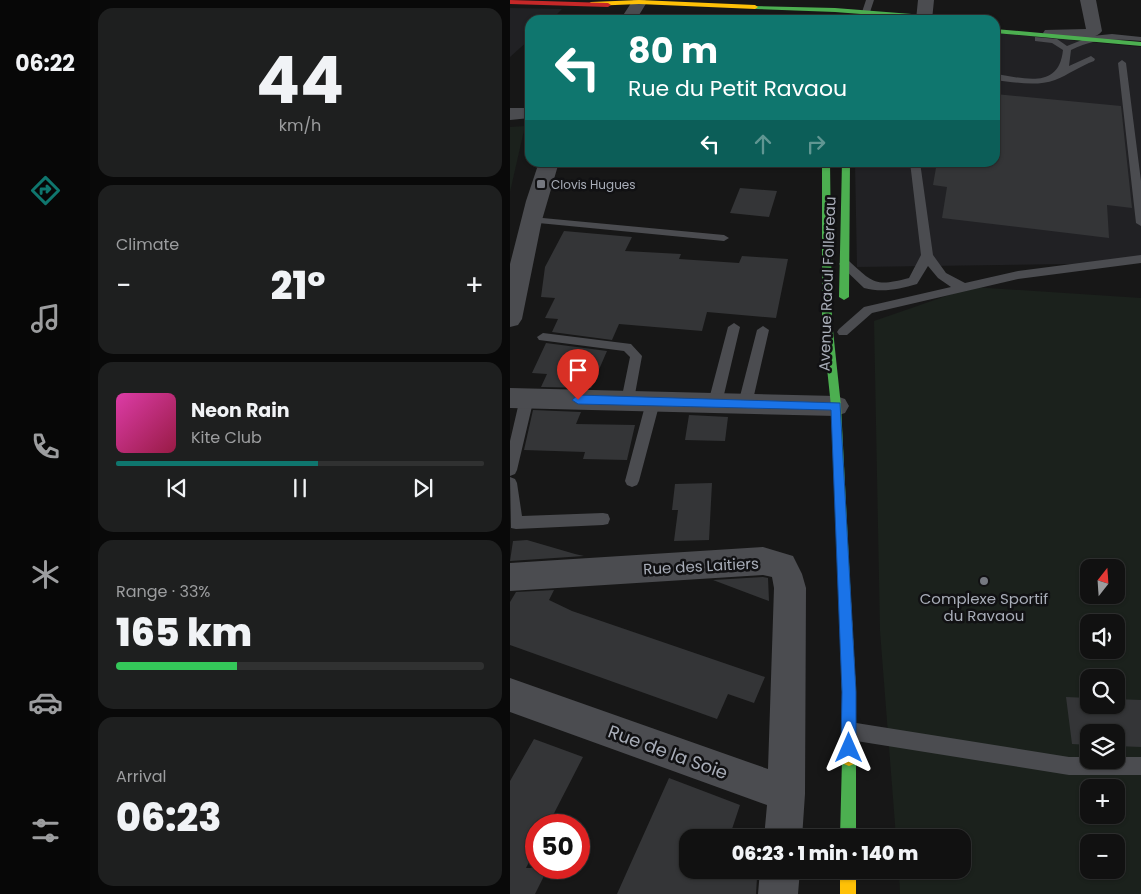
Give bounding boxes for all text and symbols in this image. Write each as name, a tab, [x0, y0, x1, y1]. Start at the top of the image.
text: 80 m	[628, 26, 718, 75]
text: 44	[256, 35, 344, 126]
icon: left	[545, 35, 610, 100]
text: 06:22	[15, 48, 75, 79]
text: Rue du Petit Ravaou	[628, 73, 847, 104]
text: km/h	[279, 114, 321, 137]
icon: left	[696, 130, 724, 158]
icon: ahead	[749, 130, 777, 158]
icon: right	[802, 130, 830, 158]
icon: directions	[28, 173, 63, 208]
place label: Clovis Hugues	[551, 176, 636, 193]
marker: Clovis Hugues	[535, 178, 547, 190]
street label: Avenue Raoul Follereau	[813, 196, 841, 372]
text: Climate	[116, 233, 179, 256]
text: 21°	[271, 259, 325, 312]
text: −	[116, 266, 131, 305]
text: +	[465, 266, 484, 305]
icon: music	[28, 301, 63, 336]
pin	[557, 349, 599, 400]
icon: arrive	[564, 356, 592, 384]
text: Neon Rain	[191, 397, 290, 424]
text: Kite Club	[191, 426, 262, 449]
icon: phone	[28, 429, 63, 464]
icon: previous	[163, 474, 191, 502]
icon: pause	[286, 474, 314, 502]
icon: next	[409, 474, 437, 502]
street label: Rue des Laitiers	[643, 552, 759, 580]
icon: climate	[28, 557, 63, 592]
north arrow	[1080, 559, 1125, 604]
map controls	[1080, 559, 1125, 879]
marker: Complexe Sportif du Ravaou	[978, 575, 990, 587]
text: Range · 33%	[116, 580, 210, 603]
place label: Complexe Sportif du Ravaou	[920, 588, 1048, 626]
text: 165 km	[116, 606, 252, 659]
button: sound	[1080, 614, 1125, 659]
button: search	[1080, 669, 1125, 714]
icon: car	[28, 685, 63, 720]
street label: Rue de la Soie	[605, 719, 731, 785]
position arrow	[822, 721, 874, 773]
button: layers	[1080, 724, 1125, 769]
text: Arrival	[116, 765, 166, 788]
button: +	[1080, 779, 1125, 824]
text: 06:23	[116, 791, 221, 844]
icon: filters	[28, 813, 63, 848]
speed limit sign: 50	[525, 814, 590, 879]
button: −	[1080, 834, 1125, 879]
text: 06:23 · 1 min · 140 m	[732, 840, 918, 867]

